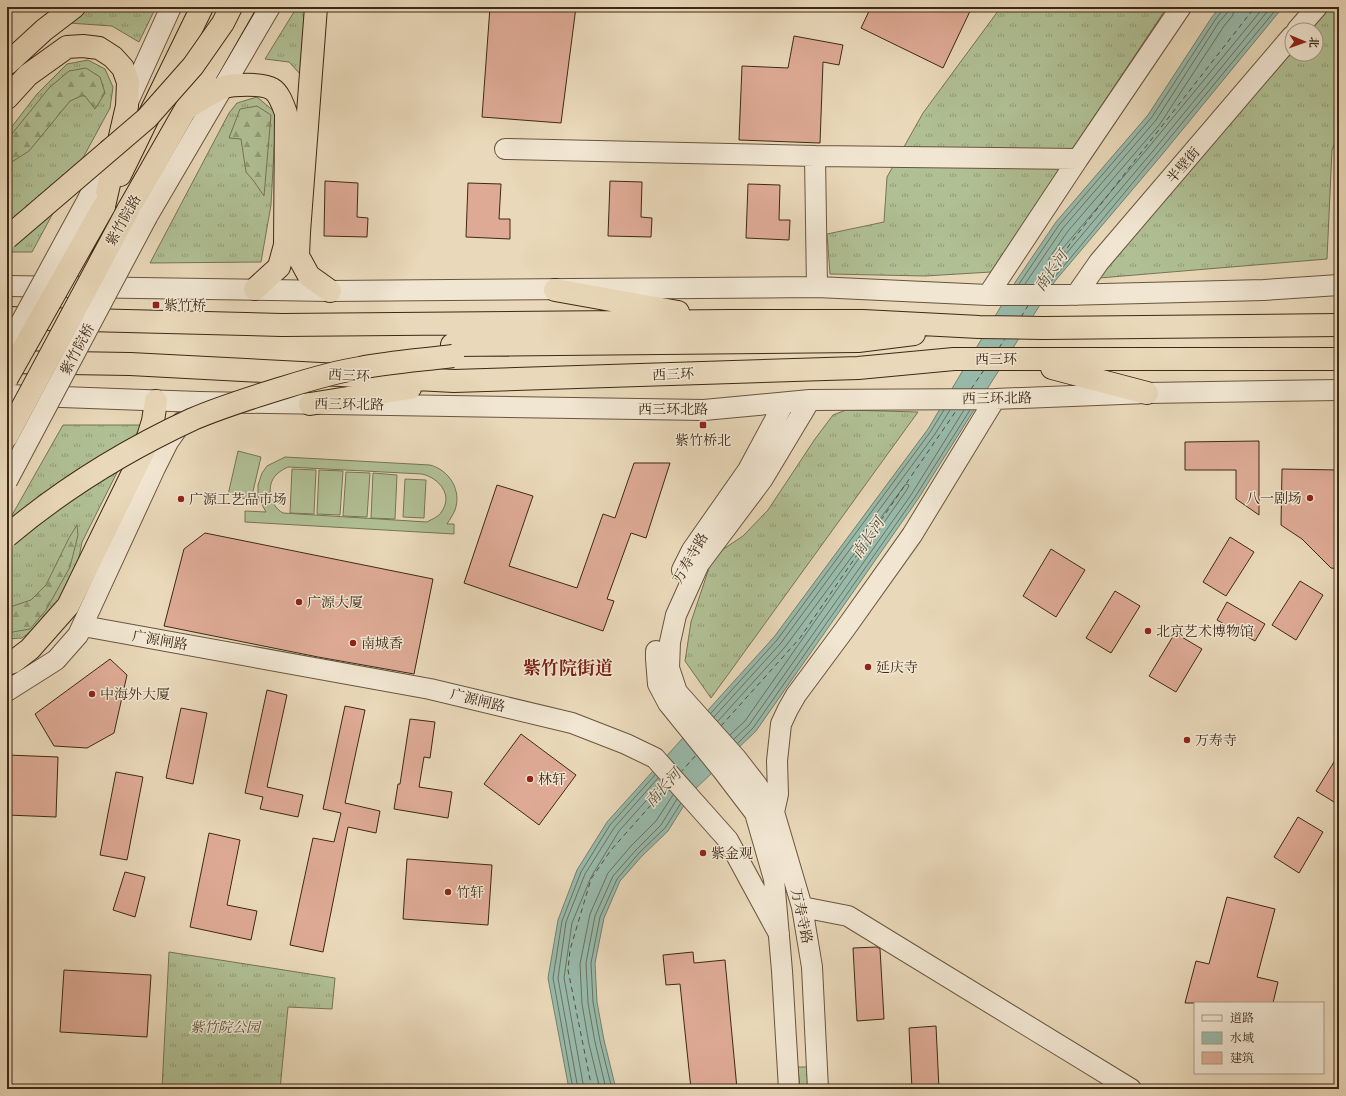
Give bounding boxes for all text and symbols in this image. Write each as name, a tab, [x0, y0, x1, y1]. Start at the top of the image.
north arrow	[1284, 22, 1324, 62]
text: 北	[1307, 37, 1321, 48]
street label: 半壁街	[1162, 143, 1204, 187]
street label: 紫竹院路	[102, 191, 144, 249]
water label: 南长河	[1030, 244, 1073, 295]
place label: 紫竹桥	[164, 296, 206, 314]
marker: 紫竹桥	[151, 300, 161, 310]
street label: 紫竹院桥	[56, 320, 98, 378]
street label: 西三环	[975, 350, 1017, 368]
street label: 西三环	[652, 364, 694, 384]
street label: 西三环	[328, 365, 370, 385]
street label: 西三环北路	[962, 388, 1032, 408]
street label: 西三环北路	[314, 394, 384, 414]
street label: 西三环北路	[638, 400, 708, 418]
marker: 紫竹桥北	[698, 420, 708, 430]
place label: 紫竹桥北	[675, 431, 731, 449]
place label: 八一剧场	[1246, 489, 1302, 507]
place label: 广源工艺品市场	[189, 490, 287, 508]
marker: 八一剧场	[1305, 493, 1315, 503]
marker: 广源工艺品市场	[176, 494, 186, 504]
water label: 南长河	[847, 511, 890, 562]
street label: 万寿寺路	[668, 529, 712, 587]
place label: 广源大厦	[307, 593, 363, 611]
marker: 广源大厦	[294, 597, 304, 607]
place label: 北京艺术博物馆	[1156, 622, 1254, 640]
street label: 广源闸路	[131, 626, 189, 654]
marker: 北京艺术博物馆	[1143, 626, 1153, 636]
place label: 南城香	[361, 634, 403, 652]
marker: 南城香	[348, 638, 358, 648]
district label: 紫竹院街道	[523, 656, 613, 679]
place label: 延庆寺	[876, 658, 918, 676]
marker: 延庆寺	[863, 662, 873, 672]
street label: 广源闸路	[449, 684, 507, 716]
place label: 中海外大厦	[100, 685, 170, 703]
marker: 中海外大厦	[87, 689, 97, 699]
place label: 万寿寺	[1195, 731, 1237, 749]
marker: 万寿寺	[1182, 735, 1192, 745]
water label: 南长河	[641, 762, 687, 811]
place label: 林轩	[538, 770, 566, 788]
marker: 林轩	[525, 774, 535, 784]
place label: 紫金观	[711, 844, 753, 862]
marker: 紫金观	[698, 848, 708, 858]
place label: 竹轩	[456, 883, 484, 901]
marker: 竹轩	[443, 887, 453, 897]
street label: 万寿寺路	[787, 887, 817, 945]
legend	[1194, 1002, 1324, 1074]
text: 道路	[1230, 1010, 1254, 1026]
park label: 紫竹院公园	[190, 1018, 262, 1036]
text: 水域	[1230, 1030, 1254, 1046]
text: 建筑	[1230, 1050, 1254, 1066]

